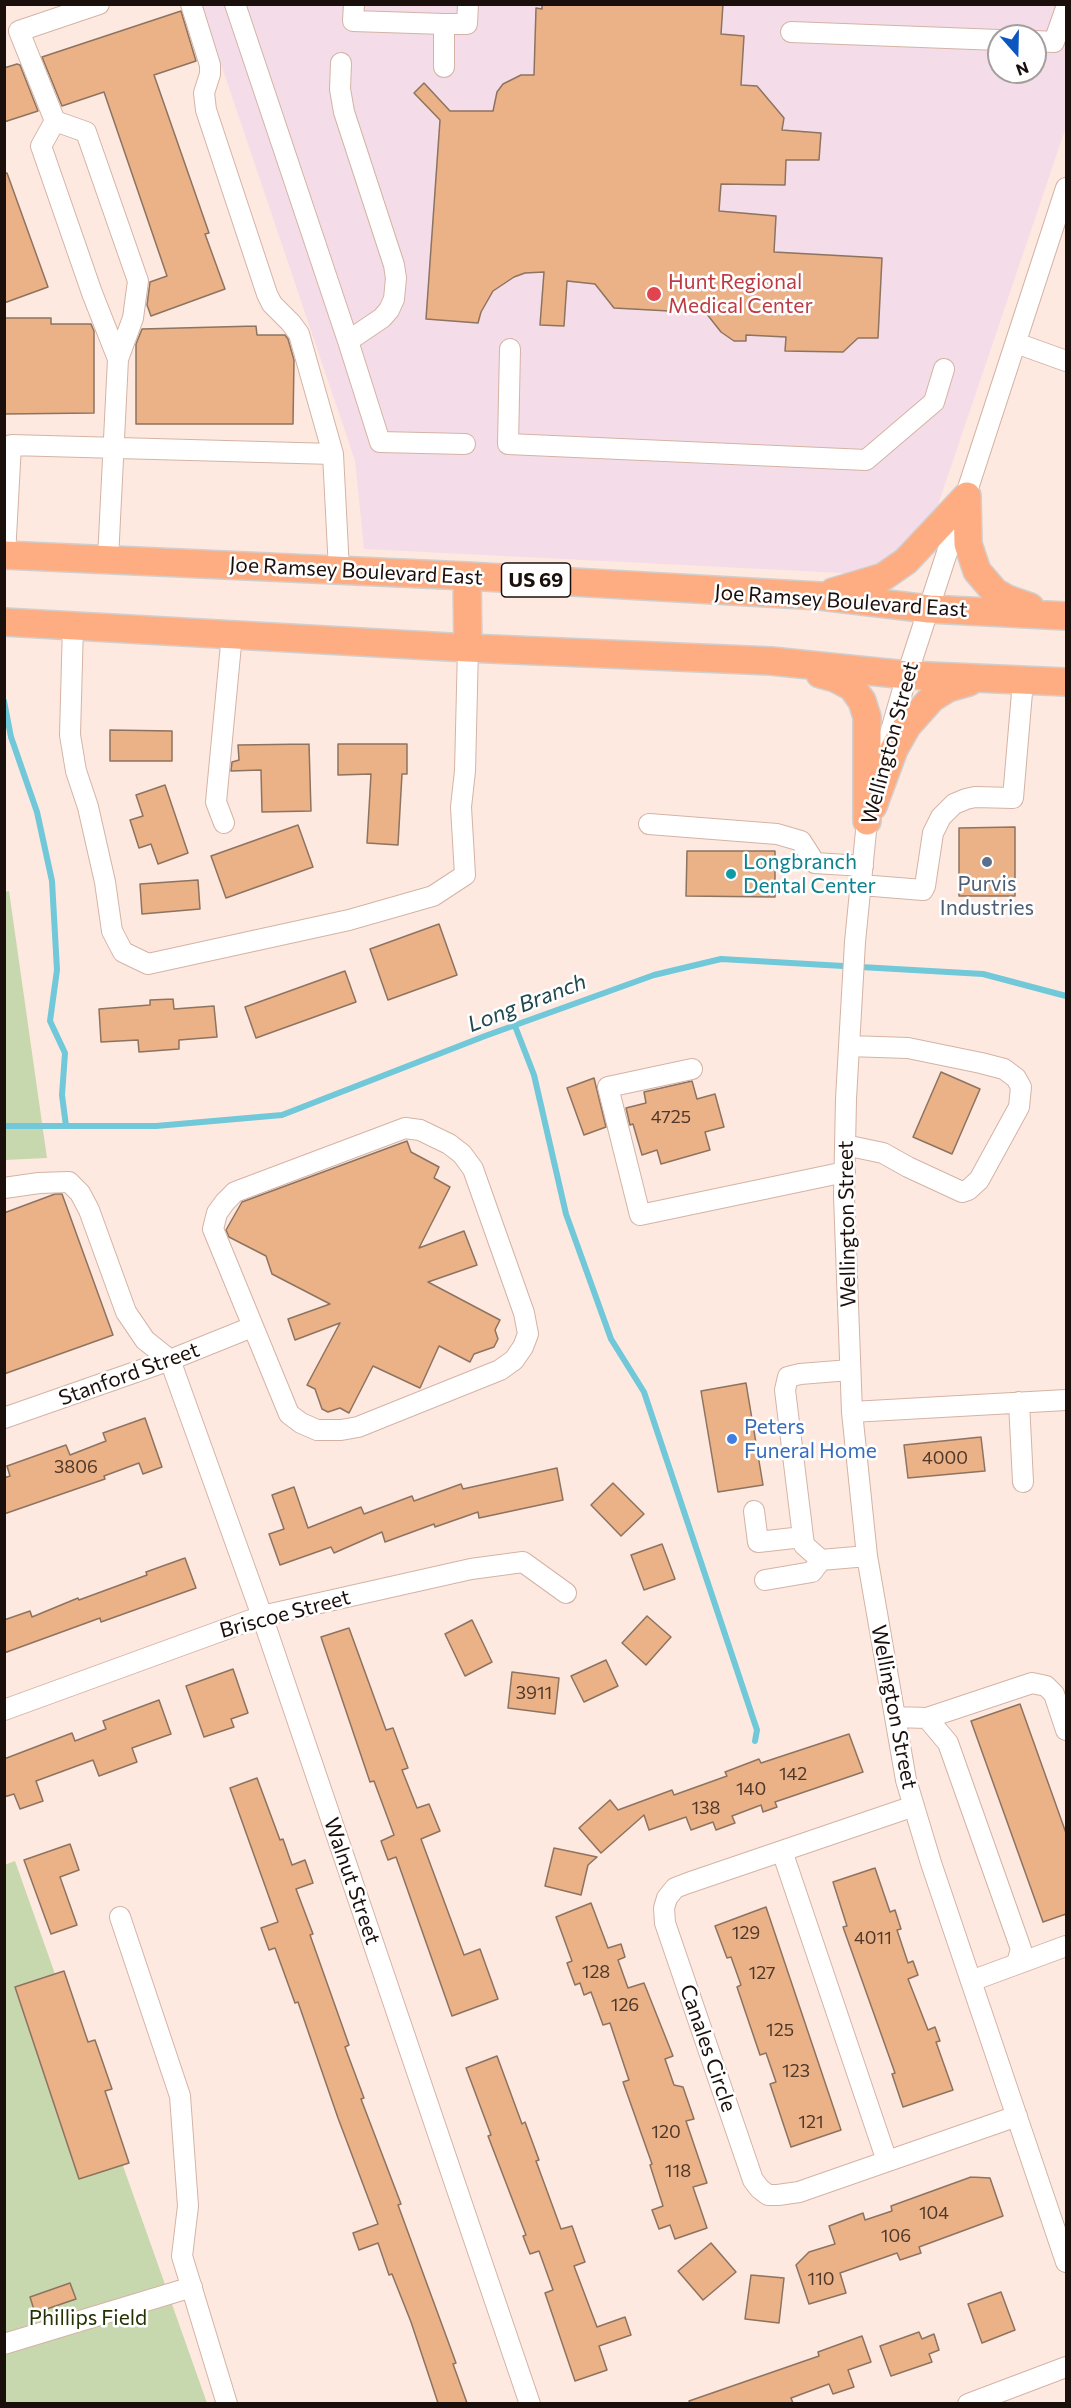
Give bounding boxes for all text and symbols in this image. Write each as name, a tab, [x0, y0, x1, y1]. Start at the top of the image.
north arrow	[987, 24, 1047, 84]
text: N	[1014, 59, 1032, 80]
place label: Hunt Regional Medical Center	[668, 269, 813, 319]
marker: Hunt Regional Medical Center	[645, 285, 663, 303]
street label: Joe Ramsey Boulevard East	[229, 552, 483, 590]
road number: US 69	[502, 563, 570, 597]
street label: Joe Ramsey Boulevard East	[714, 580, 968, 622]
street label: Wellington Street	[856, 659, 924, 827]
place label: Longbranch Dental Center	[743, 849, 876, 899]
marker: Purvis Industries	[980, 855, 994, 869]
marker: Longbranch Dental Center	[724, 867, 738, 881]
place label: Purvis Industries	[940, 871, 1034, 921]
water label: Long Branch	[464, 968, 590, 1038]
house number: 4725	[651, 1106, 691, 1128]
street label: Wellington Street	[833, 1140, 861, 1308]
street label: Stanford Street	[55, 1337, 203, 1411]
place label: Peters Funeral Home	[744, 1414, 877, 1464]
marker: Peters Funeral Home	[725, 1432, 739, 1446]
house number: 4000	[922, 1447, 968, 1469]
house number: 3806	[54, 1456, 98, 1478]
street label: Briscoe Street	[217, 1584, 353, 1644]
street label: Wellington Street	[866, 1623, 922, 1791]
house number: 3911	[516, 1682, 552, 1704]
house number: 142	[779, 1763, 807, 1785]
house number: 140	[736, 1778, 766, 1800]
house number: 138	[692, 1797, 720, 1819]
street label: Walnut Street	[319, 1814, 385, 1948]
house number: 129	[732, 1922, 760, 1944]
house number: 4011	[854, 1927, 892, 1949]
house number: 128	[582, 1961, 610, 1983]
house number: 127	[748, 1962, 776, 1984]
street label: Canales Circle	[674, 1981, 742, 2115]
house number: 126	[611, 1994, 639, 2016]
house number: 125	[766, 2019, 794, 2041]
house number: 123	[782, 2060, 810, 2082]
house number: 121	[798, 2111, 824, 2133]
house number: 120	[651, 2121, 681, 2143]
house number: 118	[665, 2160, 691, 2182]
house number: 104	[919, 2202, 949, 2224]
house number: 106	[881, 2225, 911, 2247]
house number: 110	[807, 2268, 835, 2290]
park label: Phillips Field	[29, 2305, 147, 2331]

